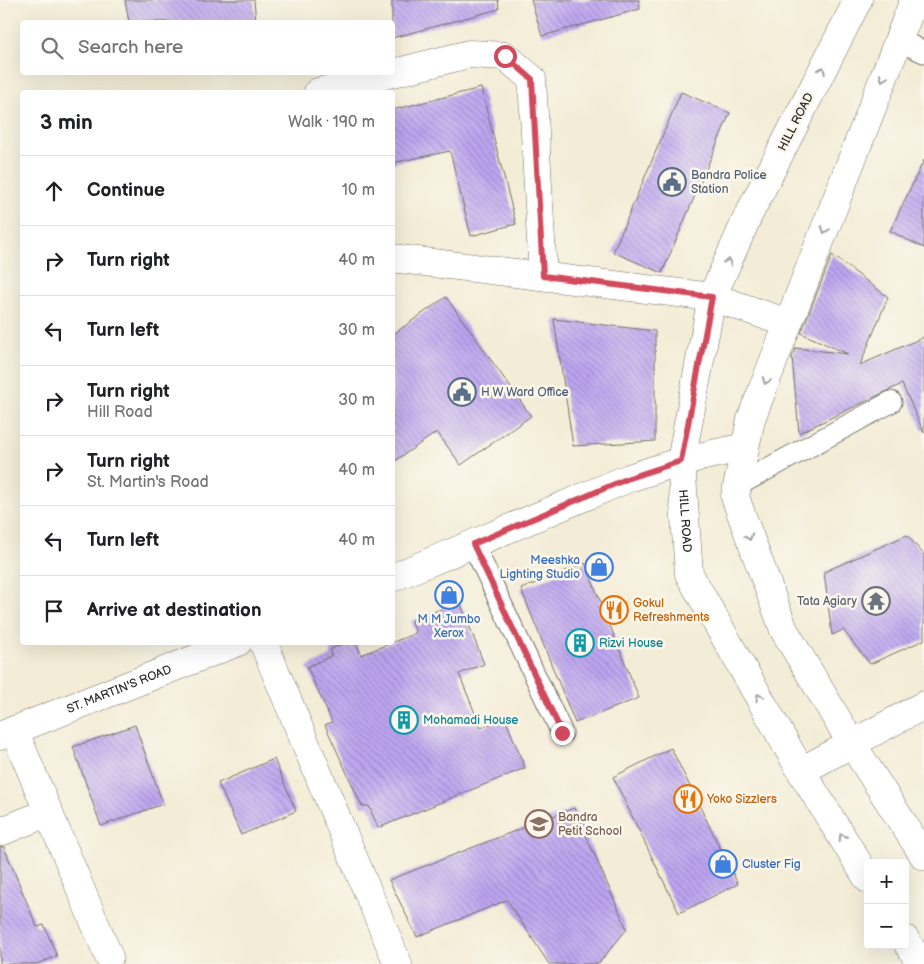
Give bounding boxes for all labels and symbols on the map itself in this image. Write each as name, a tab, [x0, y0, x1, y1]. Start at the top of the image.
route start	[494, 45, 517, 68]
one-way arrow	[816, 66, 826, 75]
one-way arrow	[879, 73, 890, 82]
street label: HILL ROAD	[775, 90, 817, 153]
public building icon: Bandra Police Station	[657, 167, 687, 197]
place label: Bandra Police Station	[691, 168, 767, 197]
one-way arrow	[820, 225, 830, 233]
one-way arrow	[721, 258, 732, 267]
one-way arrow	[762, 376, 772, 385]
public building icon: H W Ward Office	[447, 377, 477, 407]
place label: H W Ward Office	[481, 385, 569, 400]
street label: HILL ROAD	[676, 489, 695, 553]
one-way arrow	[743, 532, 753, 540]
shop icon: Meeshka Lighting Studio	[584, 552, 614, 582]
place label: Meeshka Lighting Studio	[499, 553, 580, 582]
shop icon: M M Jumbo Xerox	[434, 580, 464, 610]
temple icon: Tata Agiary	[861, 586, 891, 616]
place label: Tata Agiary	[797, 594, 858, 609]
restaurant icon: Gokul Refreshments	[599, 595, 629, 625]
place label: Gokul Refreshments	[633, 596, 710, 625]
place label: M M Jumbo Xerox	[417, 612, 481, 641]
building icon: Rizvi House	[565, 628, 595, 658]
place label: Rizvi House	[599, 636, 663, 651]
street label: ST. MARTIN'S ROAD	[64, 661, 174, 716]
one-way arrow	[756, 694, 766, 703]
building icon: Mohamadi House	[389, 705, 419, 735]
place label: Mohamadi House	[423, 713, 518, 728]
route end	[551, 722, 574, 745]
restaurant icon: Yoko Sizzlers	[673, 784, 703, 814]
place label: Yoko Sizzlers	[706, 792, 777, 807]
school or university icon: Bandra Petit School	[524, 809, 554, 839]
place label: Bandra Petit School	[558, 810, 622, 839]
one-way arrow	[839, 834, 848, 843]
shop icon: Cluster Fig	[708, 849, 738, 879]
place label: Cluster Fig	[742, 857, 801, 872]

